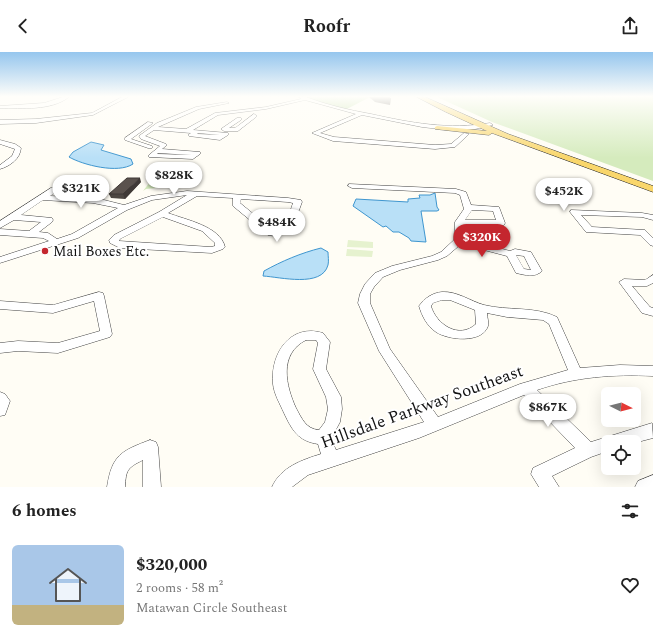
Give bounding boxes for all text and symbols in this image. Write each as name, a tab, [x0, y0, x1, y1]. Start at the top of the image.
text: Roofr	[303, 13, 350, 40]
icon: back	[12, 15, 34, 37]
icon: share	[619, 15, 641, 37]
pin: $828K	[146, 162, 202, 196]
text: $828K	[154, 165, 194, 185]
pin: $321K	[53, 175, 109, 209]
text: $321K	[61, 178, 101, 198]
pin: $452K	[536, 178, 592, 212]
text: $452K	[544, 181, 584, 201]
pin: $484K	[249, 209, 305, 243]
text: $484K	[257, 212, 297, 232]
pin: $320K	[454, 224, 510, 258]
text: $320K	[462, 227, 502, 247]
place label: Mail Boxes Etc.	[53, 241, 149, 262]
marker: Mail Boxes Etc.	[40, 246, 50, 256]
street label: Hillsdale Parkway Southeast	[317, 358, 527, 456]
north arrow	[601, 387, 641, 427]
map controls	[601, 387, 641, 475]
pin: $867K	[520, 394, 576, 428]
text: $867K	[528, 397, 568, 417]
button: locate	[601, 435, 641, 475]
text: 6 homes	[12, 498, 77, 524]
icon: filters	[619, 500, 641, 522]
text: $320,000	[136, 552, 207, 578]
icon: home	[44, 561, 92, 609]
icon: heart	[619, 574, 641, 596]
text: 2 rooms · 58 m²	[136, 578, 223, 598]
text: Matawan Circle Southeast	[136, 598, 287, 618]

